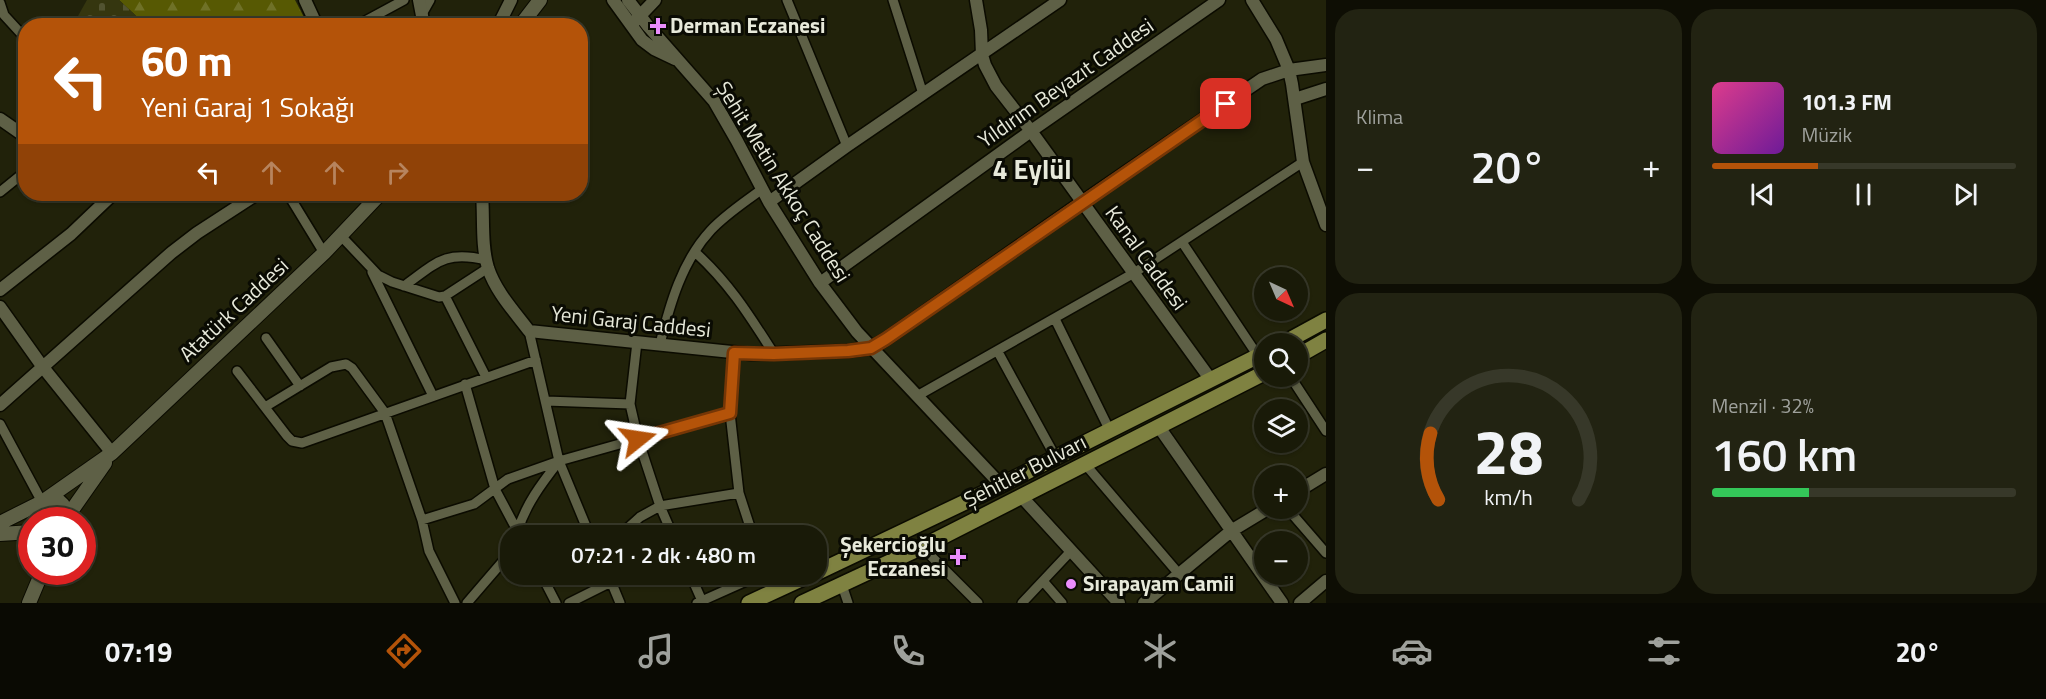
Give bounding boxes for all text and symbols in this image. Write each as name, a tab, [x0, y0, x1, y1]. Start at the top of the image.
place label: Derman Eczanesi	[670, 9, 825, 41]
street label: Yıldırım Beyazıt Caddesi	[971, 9, 1160, 155]
marker: Derman Eczanesi	[651, 19, 665, 33]
text: 60 m	[141, 28, 233, 92]
icon: left	[42, 42, 120, 120]
street label: Şehit Metin Akkoç Caddesi	[709, 75, 859, 288]
pin	[1200, 78, 1251, 129]
text: 101.3 FM	[1802, 85, 1892, 119]
text: Yeni Garaj 1 Sokağı	[141, 86, 355, 127]
icon: arrive	[1209, 87, 1242, 120]
text: Klima	[1356, 101, 1403, 132]
text: Müzik	[1802, 119, 1852, 150]
text: 20°	[1470, 132, 1546, 200]
text: −	[1356, 141, 1374, 191]
text: +	[1642, 141, 1660, 191]
district label: 4 Eylül	[992, 148, 1072, 189]
icon: left	[192, 156, 225, 189]
icon: ahead	[255, 156, 288, 189]
icon: ahead	[318, 156, 351, 189]
icon: right	[381, 156, 414, 189]
icon: previous	[1746, 178, 1779, 211]
icon: pause	[1847, 178, 1880, 211]
icon: next	[1949, 178, 1982, 211]
street label: Kanal Caddesi	[1098, 198, 1196, 317]
street label: Atatürk Caddesi	[171, 250, 295, 369]
north arrow	[1254, 267, 1308, 321]
map controls	[1254, 267, 1308, 585]
street label: Yeni Garaj Caddesi	[550, 297, 713, 345]
button: search	[1254, 333, 1308, 387]
text: Menzil · 32%	[1712, 390, 1814, 421]
button: layers	[1254, 399, 1308, 453]
text: 28	[1473, 403, 1543, 498]
position arrow	[606, 407, 670, 471]
text: 160 km	[1712, 420, 1857, 488]
street label: Şehitler Bulvarı	[958, 425, 1091, 515]
button: +	[1254, 465, 1308, 519]
text: km/h	[1484, 482, 1533, 514]
speed limit sign: 30	[18, 507, 96, 585]
place label: Şekercioğlu Eczanesi	[840, 528, 946, 584]
button: −	[1254, 531, 1308, 585]
text: 07:21 · 2 dk · 480 m	[571, 538, 756, 572]
marker: Şekercioğlu Eczanesi	[951, 550, 965, 564]
place label: Sırapayam Camii	[1083, 567, 1234, 599]
marker: Sırapayam Camii	[1064, 577, 1078, 591]
icon: directions	[383, 630, 425, 672]
icon: music	[635, 630, 677, 672]
icon: phone	[887, 630, 929, 672]
icon: climate	[1139, 630, 1181, 672]
icon: car	[1391, 630, 1433, 672]
icon: filters	[1643, 630, 1685, 672]
text: 07:19	[105, 631, 172, 672]
text: 20°	[1895, 631, 1941, 672]

